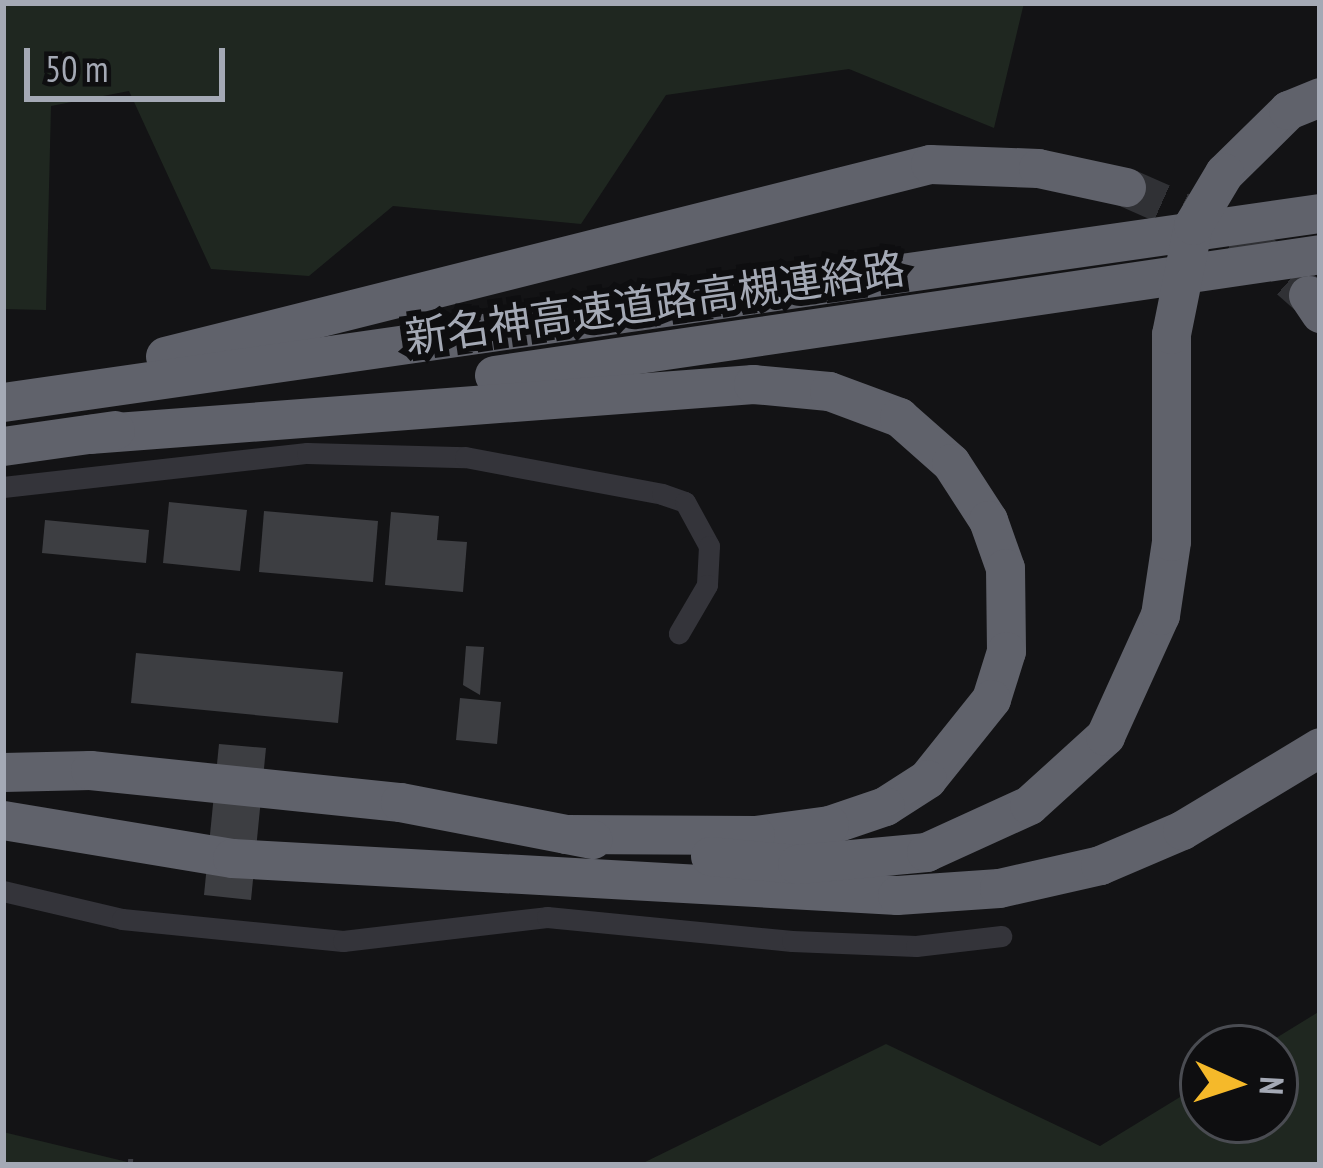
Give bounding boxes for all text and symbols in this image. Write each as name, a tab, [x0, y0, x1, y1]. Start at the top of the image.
scale bar	[30, 24, 231, 98]
text: 50 m	[45, 45, 108, 92]
street label: 新名神高速道路高槻連絡路	[402, 243, 908, 363]
north arrow	[1179, 1024, 1299, 1144]
text: N	[1251, 1076, 1294, 1096]

